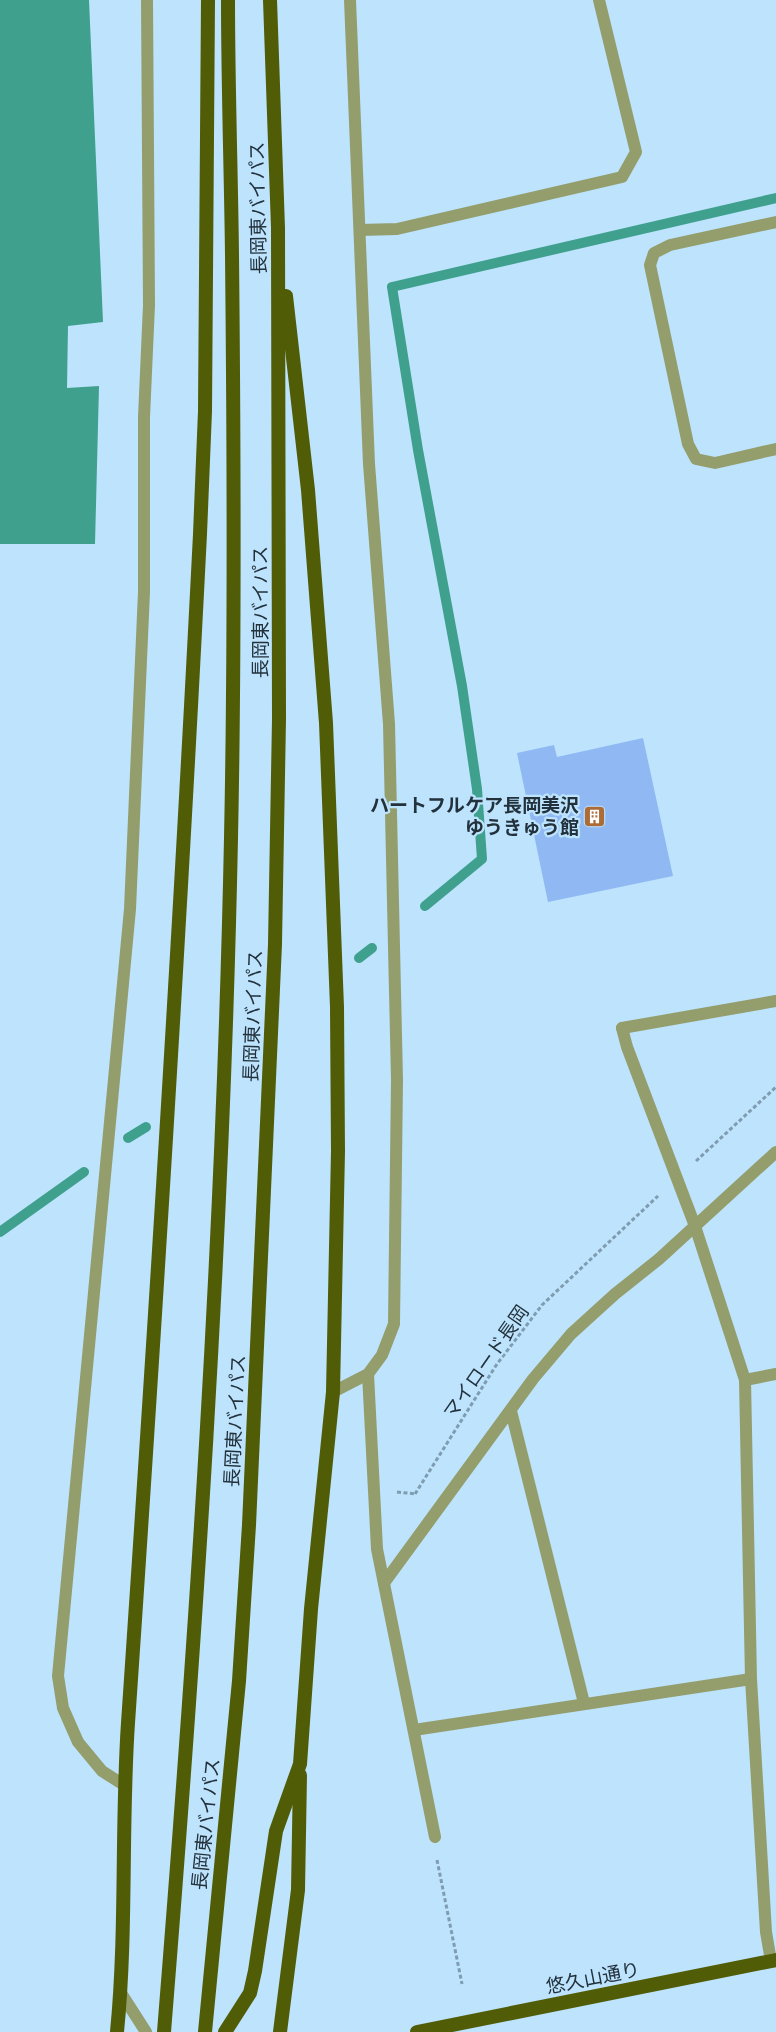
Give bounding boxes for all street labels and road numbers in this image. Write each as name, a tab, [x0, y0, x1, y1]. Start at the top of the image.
street label: 長岡東バイパス	[245, 141, 271, 275]
street label: 長岡東バイパス	[249, 546, 272, 678]
street label: 長岡東バイパス	[239, 949, 267, 1083]
street label: マイロード長岡	[438, 1301, 534, 1423]
street label: 長岡東バイパス	[220, 1354, 250, 1488]
street label: 長岡東バイパス	[188, 1757, 224, 1891]
street label: 悠久山通り	[544, 1958, 642, 1998]

